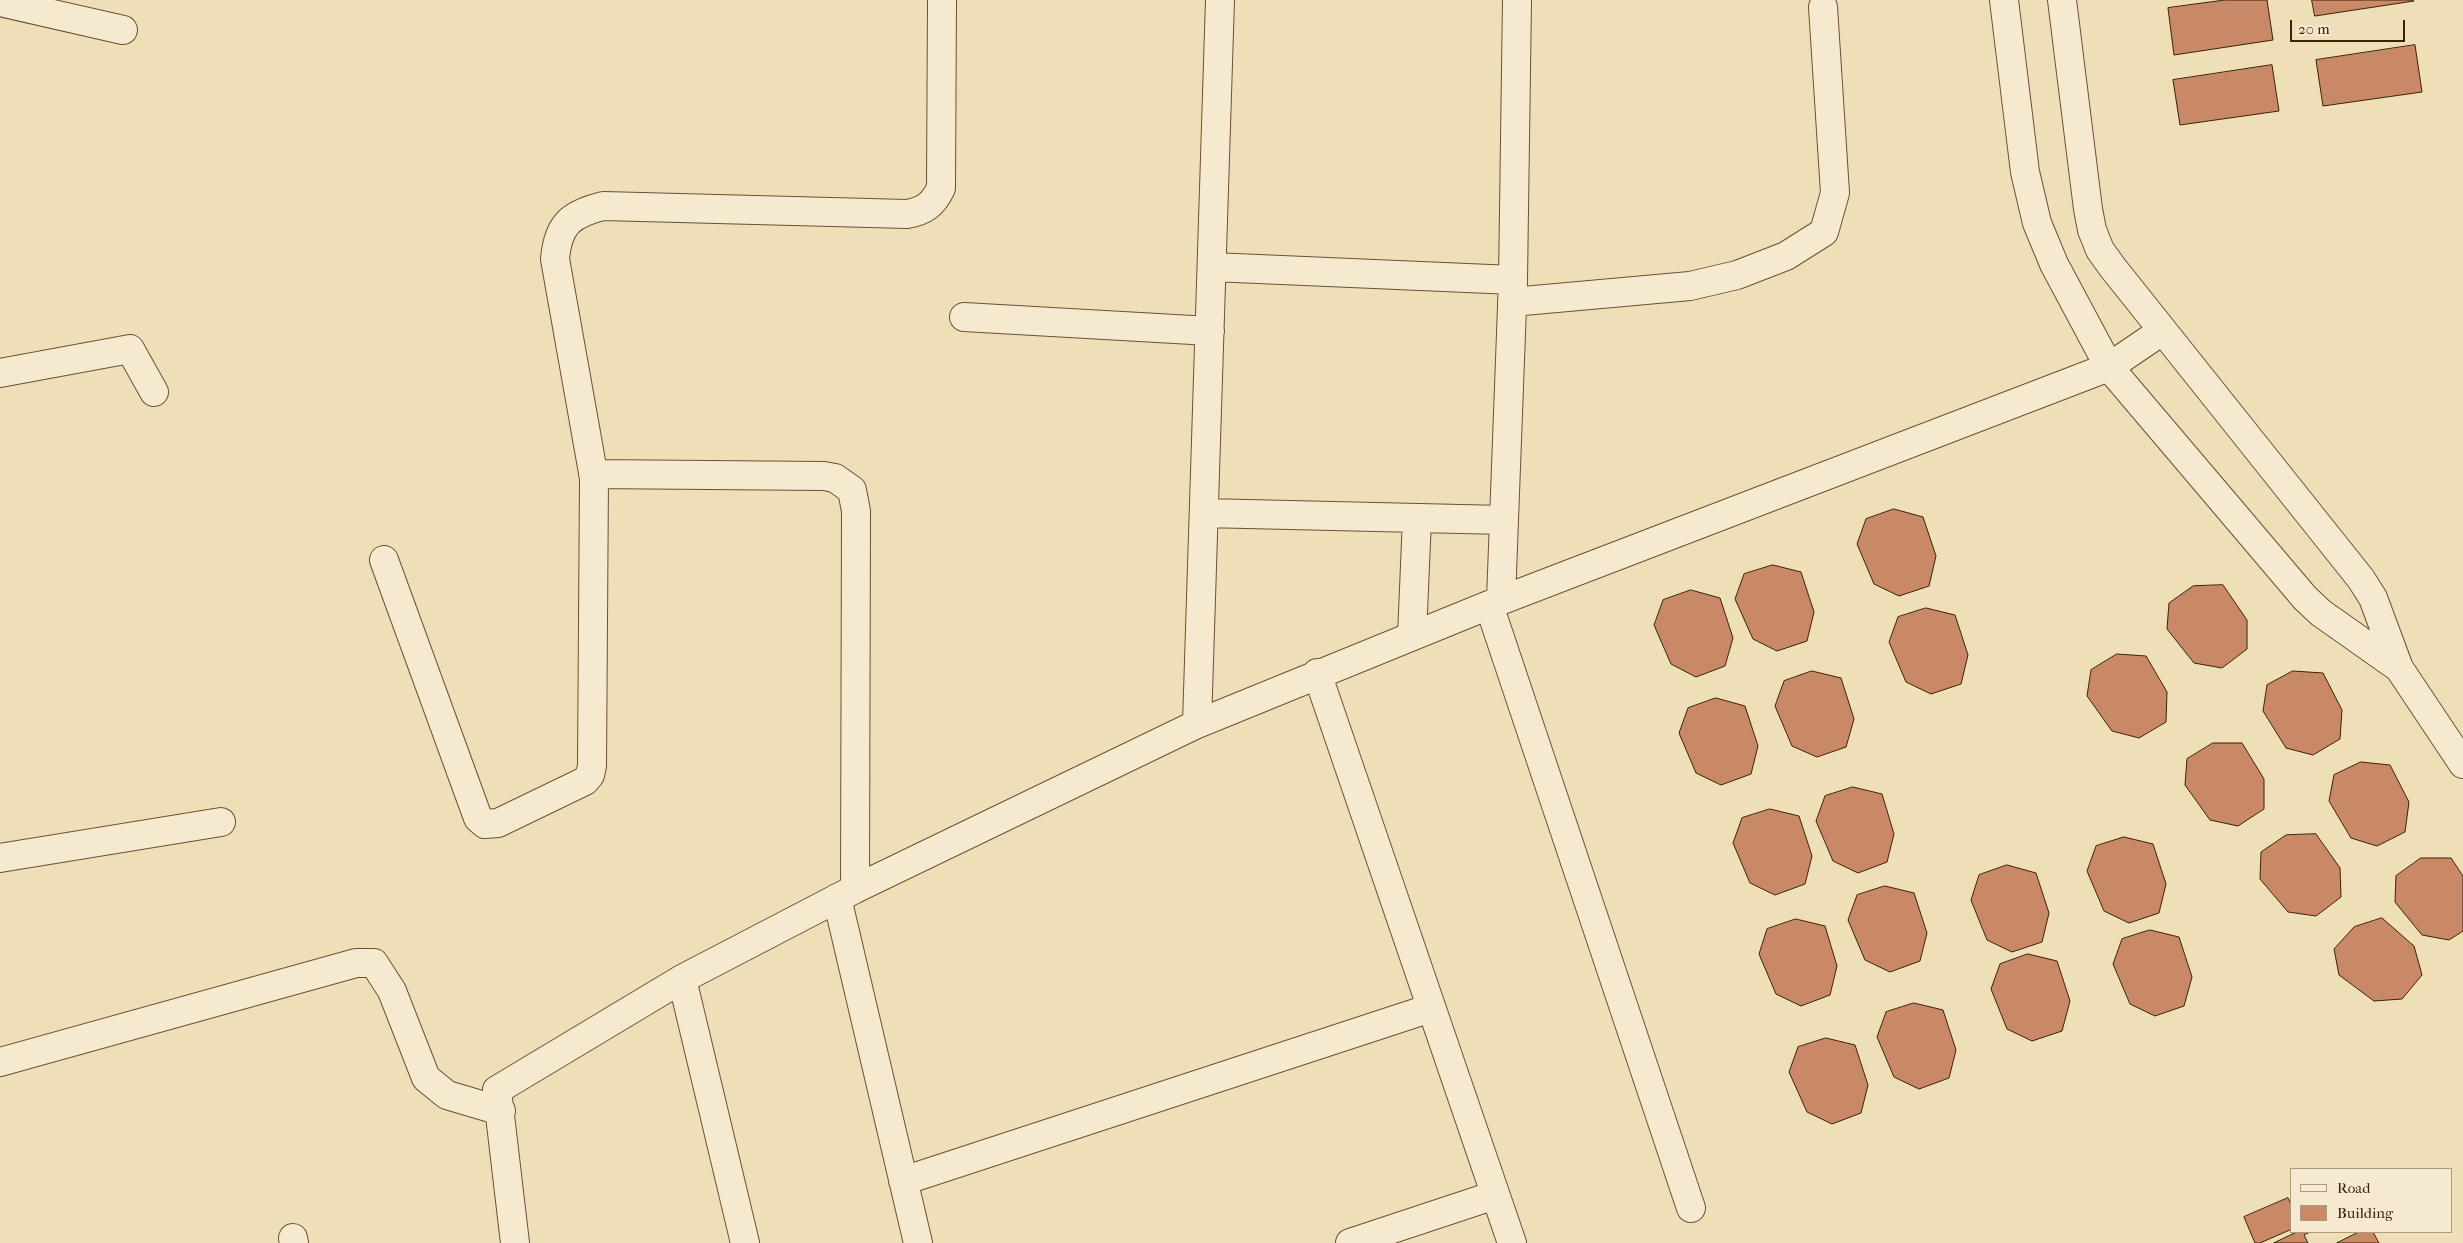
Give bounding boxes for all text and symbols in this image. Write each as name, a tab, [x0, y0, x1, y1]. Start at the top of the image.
scale bar	[2293, 10, 2408, 42]
text: 20 m	[2298, 20, 2330, 38]
legend	[2290, 1168, 2453, 1233]
text: Road	[2337, 1179, 2370, 1197]
text: Building	[2337, 1204, 2393, 1222]

